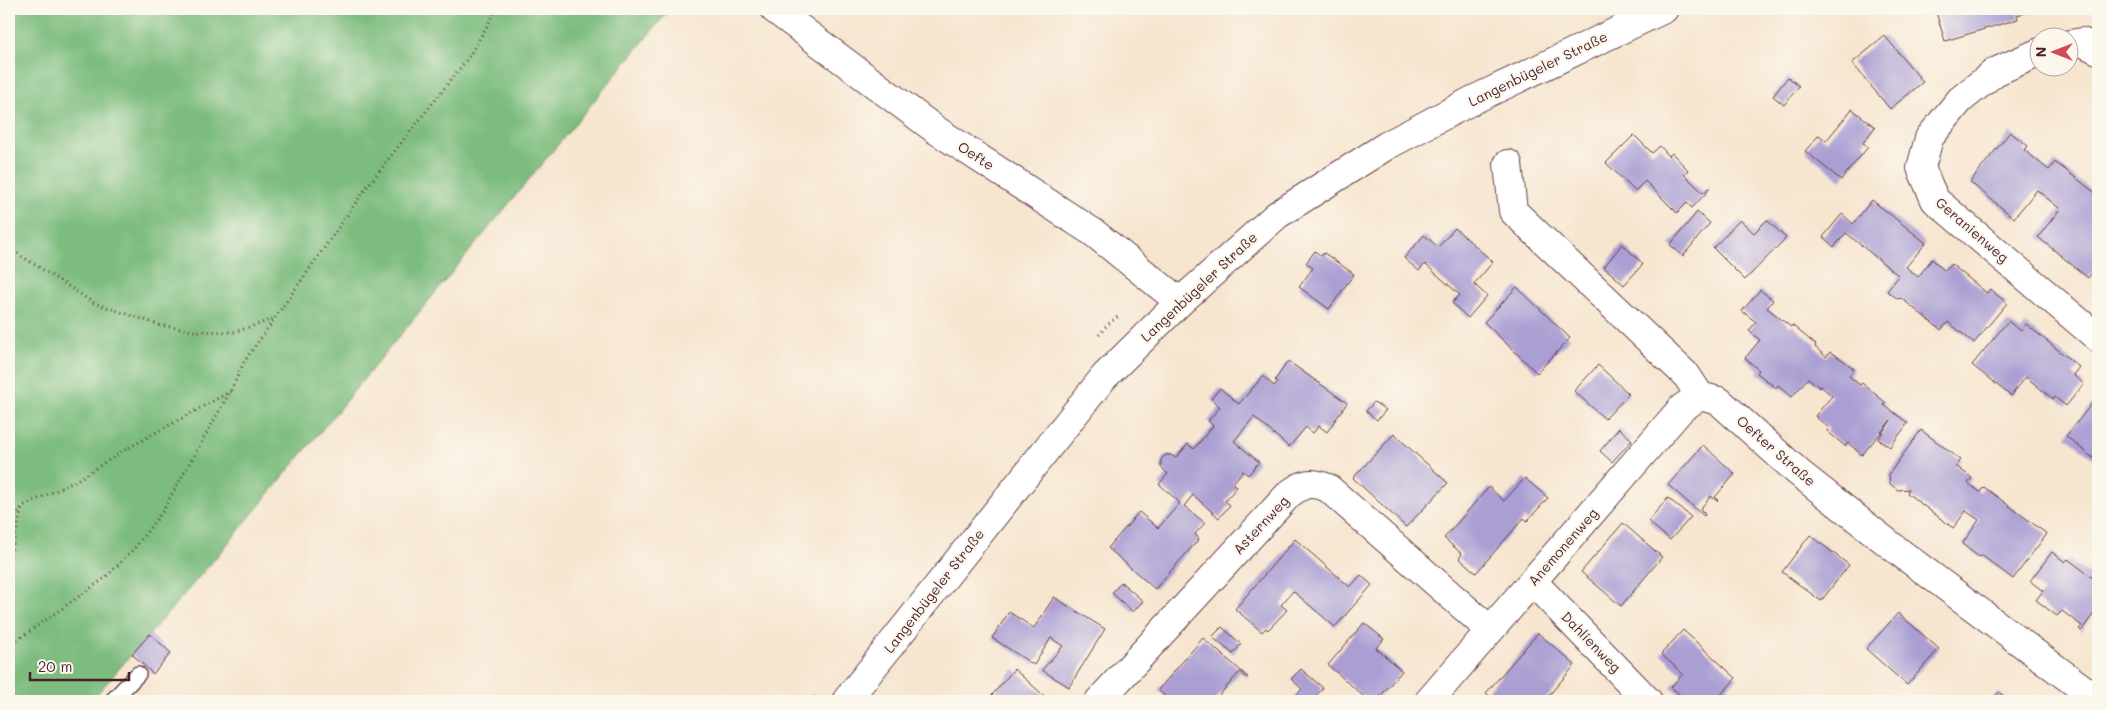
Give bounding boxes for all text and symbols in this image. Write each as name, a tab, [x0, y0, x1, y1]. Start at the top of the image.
street label: Langenbügeler Straße	[1465, 27, 1611, 111]
north arrow	[2030, 28, 2080, 78]
text: N	[2031, 47, 2050, 57]
street label: Oefte	[954, 137, 998, 174]
street label: Geranienweg	[1932, 193, 2013, 267]
street label: Langenbügeler Straße	[1136, 228, 1261, 346]
street label: Oefter Straße	[1733, 411, 1820, 490]
street label: Asternweg	[1229, 491, 1293, 558]
street label: Anemonenweg	[1524, 504, 1602, 590]
street label: Langenbügeler Straße	[879, 525, 988, 657]
street label: Dahlienweg	[1557, 607, 1625, 676]
scale bar	[30, 650, 129, 682]
text: 20 m	[38, 656, 72, 676]

